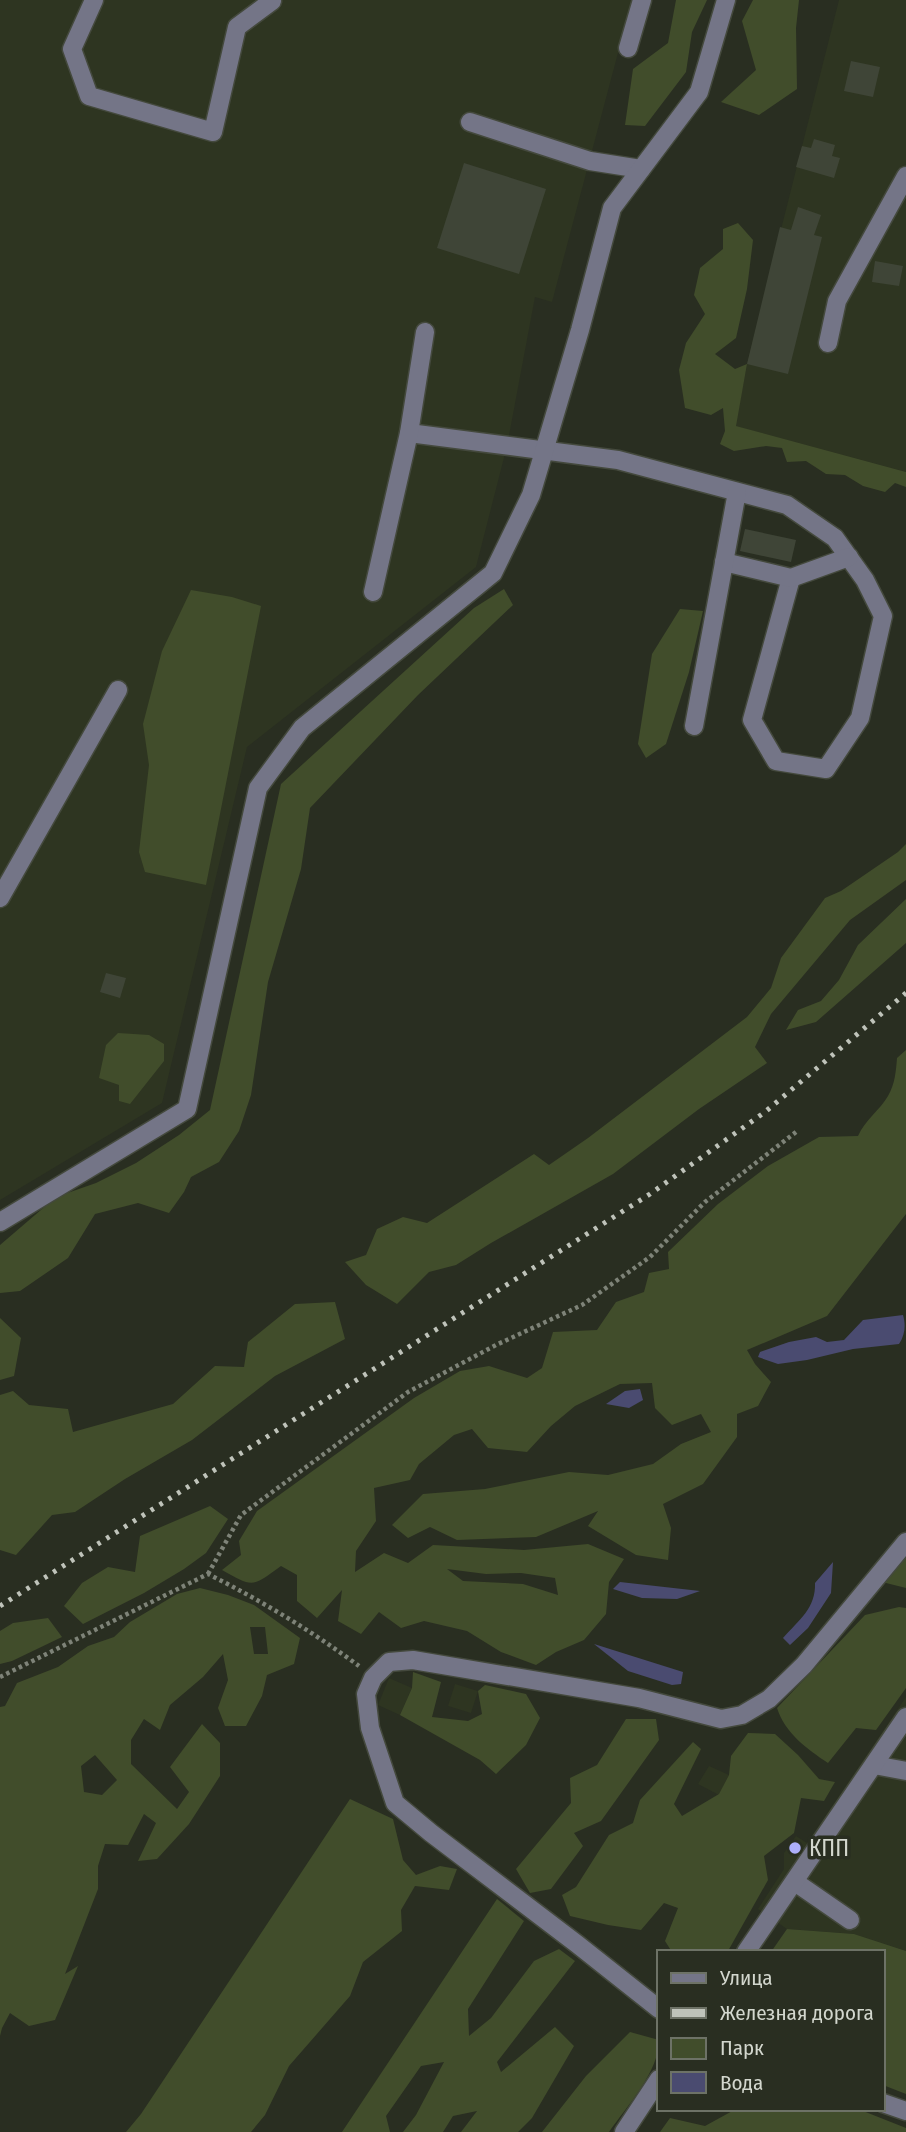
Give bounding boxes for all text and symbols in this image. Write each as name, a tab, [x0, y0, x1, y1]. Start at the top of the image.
place label: КПП	[809, 1834, 849, 1862]
marker: КПП	[787, 1840, 803, 1856]
legend	[657, 1950, 885, 2111]
text: Улица	[719, 1965, 773, 1991]
text: Железная дорога	[720, 2000, 874, 2026]
text: Парк	[720, 2035, 764, 2061]
text: Вода	[720, 2070, 763, 2096]

